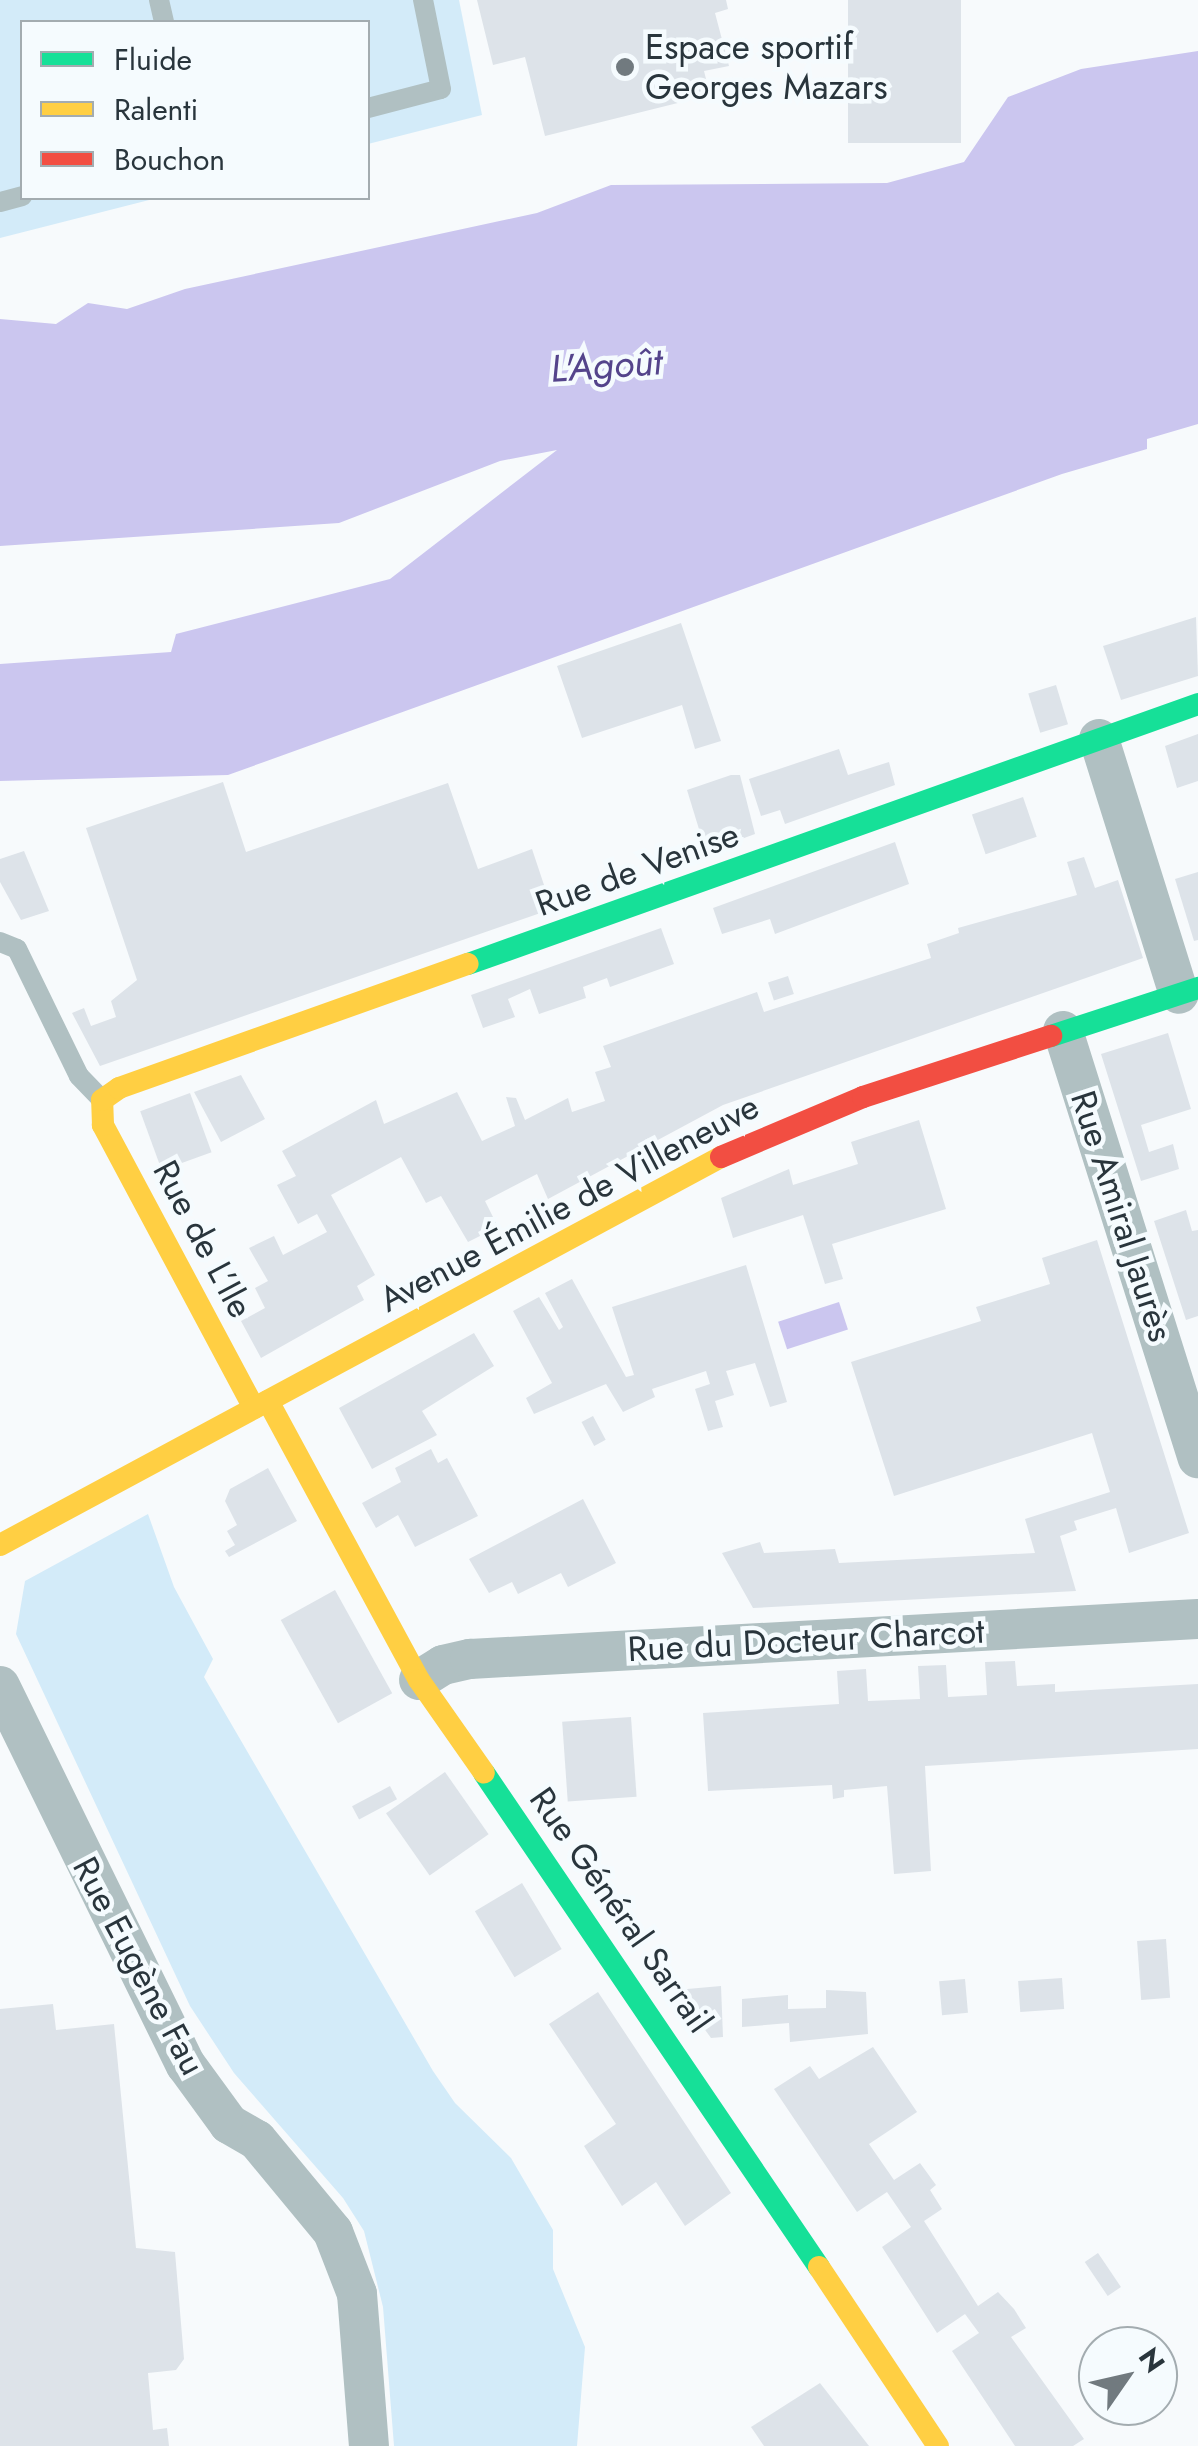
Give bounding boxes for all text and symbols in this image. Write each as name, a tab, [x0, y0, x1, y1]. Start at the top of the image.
legend	[20, 20, 370, 200]
place label: Espace sportif Georges Mazars	[645, 26, 888, 108]
text: Fluide	[114, 38, 192, 81]
marker: Espace sportif Georges Mazars	[614, 56, 636, 78]
text: Ralenti	[114, 88, 198, 131]
text: Bouchon	[114, 138, 225, 181]
water label: L'Agoût	[549, 338, 663, 392]
street label: Rue de Venise	[530, 813, 744, 925]
street label: Avenue Émilie de Villeneuve	[372, 1085, 766, 1321]
street label: Rue Amiral Jaurès	[1062, 1086, 1182, 1346]
street label: Rue de L’Ile	[144, 1153, 262, 1325]
street label: Rue du Docteur Charcot	[627, 1610, 985, 1670]
street label: Rue Général Sarrail	[521, 1779, 721, 2041]
street label: Rue Eugène Fau	[64, 1850, 214, 2082]
north arrow	[1078, 2326, 1178, 2426]
text: N	[1128, 2339, 1175, 2381]

